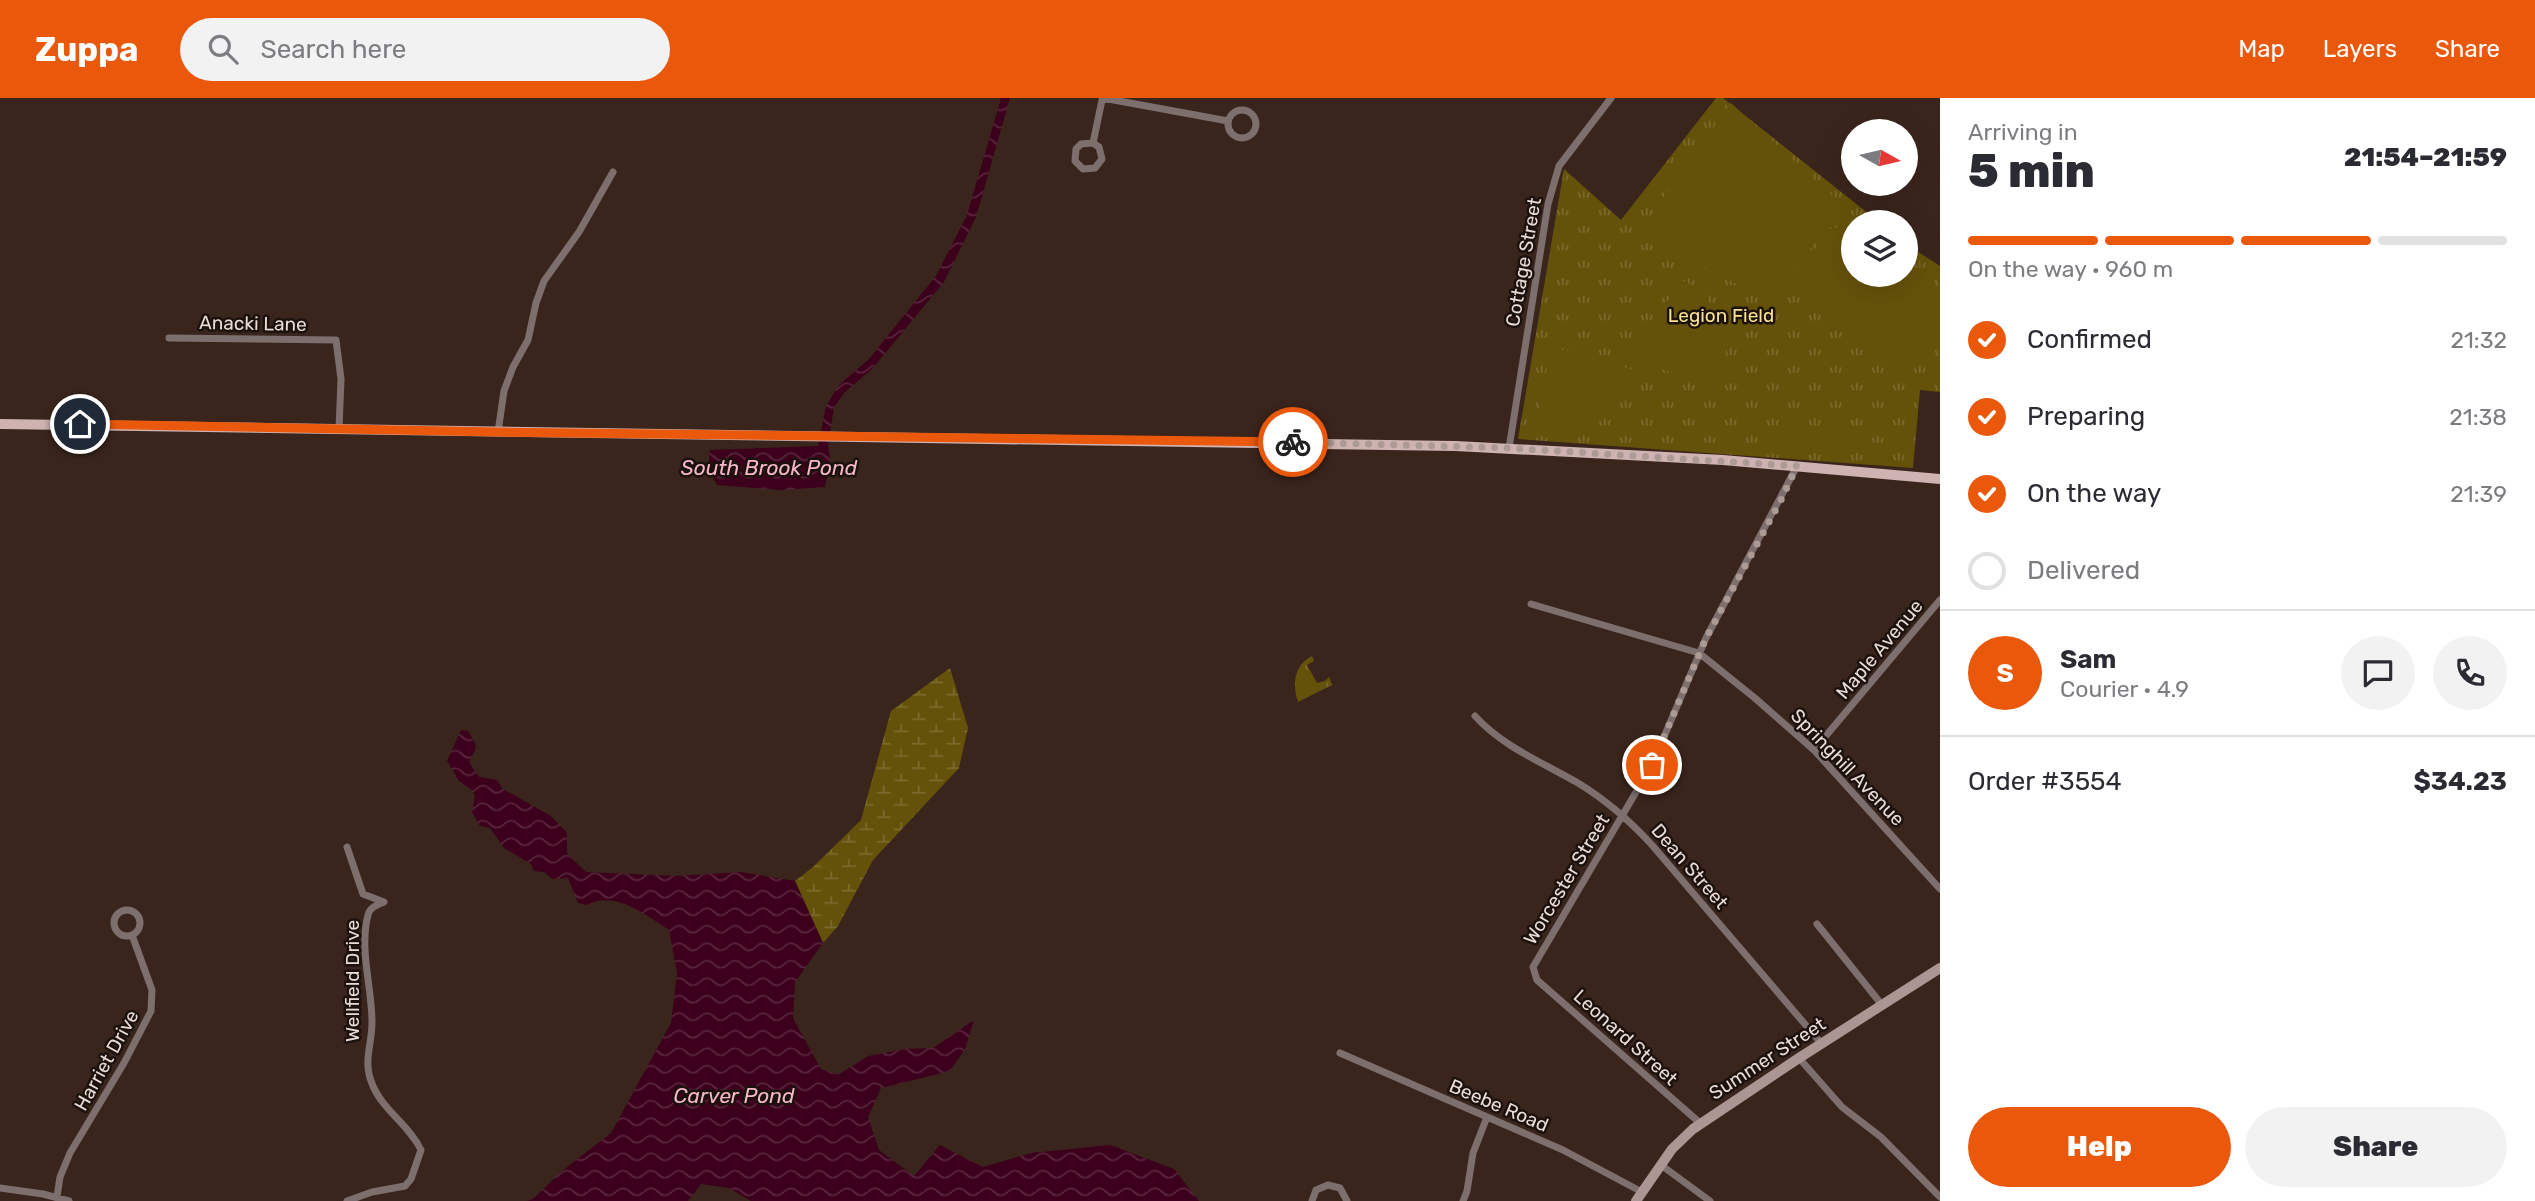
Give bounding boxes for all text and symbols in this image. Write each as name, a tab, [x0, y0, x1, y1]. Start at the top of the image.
search box	[180, 18, 670, 81]
text: Zuppa	[35, 30, 138, 69]
icon: search	[204, 30, 242, 68]
text: Search here	[260, 34, 406, 65]
text: Map	[2238, 35, 2285, 63]
text: Layers	[2323, 35, 2397, 63]
text: Share	[2435, 35, 2500, 63]
text: Arriving in	[1968, 118, 2078, 146]
north arrow	[1841, 119, 1918, 196]
map controls	[1841, 119, 1918, 287]
text: 21:54–21:59	[2344, 142, 2507, 173]
text: 5 min	[1968, 144, 2095, 199]
street label: Cottage Street	[1501, 195, 1546, 328]
button: layers	[1841, 210, 1918, 287]
text: On the way · 960 m	[1968, 255, 2173, 283]
park label: Legion Field	[1668, 304, 1774, 327]
street label: Anacki Lane	[199, 311, 307, 336]
icon: check	[1968, 321, 2006, 359]
text: Confirmed	[2027, 324, 2152, 355]
text: 21:32	[2450, 326, 2507, 354]
pin	[50, 394, 110, 454]
icon: check	[1968, 398, 2006, 436]
text: Preparing	[2027, 401, 2145, 432]
text: 21:38	[2449, 403, 2507, 431]
icon: home	[61, 405, 99, 443]
courier	[1258, 407, 1328, 477]
icon: bike	[1274, 423, 1312, 461]
water label: South Brook Pond	[681, 455, 858, 480]
icon: check	[1968, 475, 2006, 513]
text: On the way	[2027, 478, 2161, 509]
text: 21:39	[2450, 480, 2507, 508]
text: Delivered	[2027, 555, 2140, 586]
street label: Maple Avenue	[1831, 595, 1928, 704]
button: chat	[2341, 636, 2415, 710]
button: phone	[2433, 636, 2507, 710]
text: Sam	[2060, 644, 2116, 675]
text: S	[1996, 658, 2014, 689]
text: Courier · 4.9	[2060, 675, 2189, 703]
street label: Springhill Avenue	[1786, 704, 1909, 831]
pin	[1622, 735, 1682, 795]
icon: bag	[1633, 746, 1671, 784]
text: Order #3554	[1968, 766, 2122, 797]
text: $34.23	[2414, 766, 2507, 797]
street label: Worcester Street	[1518, 809, 1615, 949]
street label: Dean Street	[1646, 819, 1733, 914]
street label: Wellfield Drive	[341, 920, 364, 1042]
street label: Leonard Street	[1569, 985, 1683, 1090]
street label: Harriet Drive	[69, 1006, 144, 1115]
street label: Summer Street	[1705, 1012, 1830, 1105]
street label: Beebe Road	[1446, 1074, 1552, 1137]
water label: Carver Pond	[674, 1083, 795, 1108]
button: Help	[1968, 1107, 2231, 1187]
button: Share	[2245, 1107, 2507, 1187]

